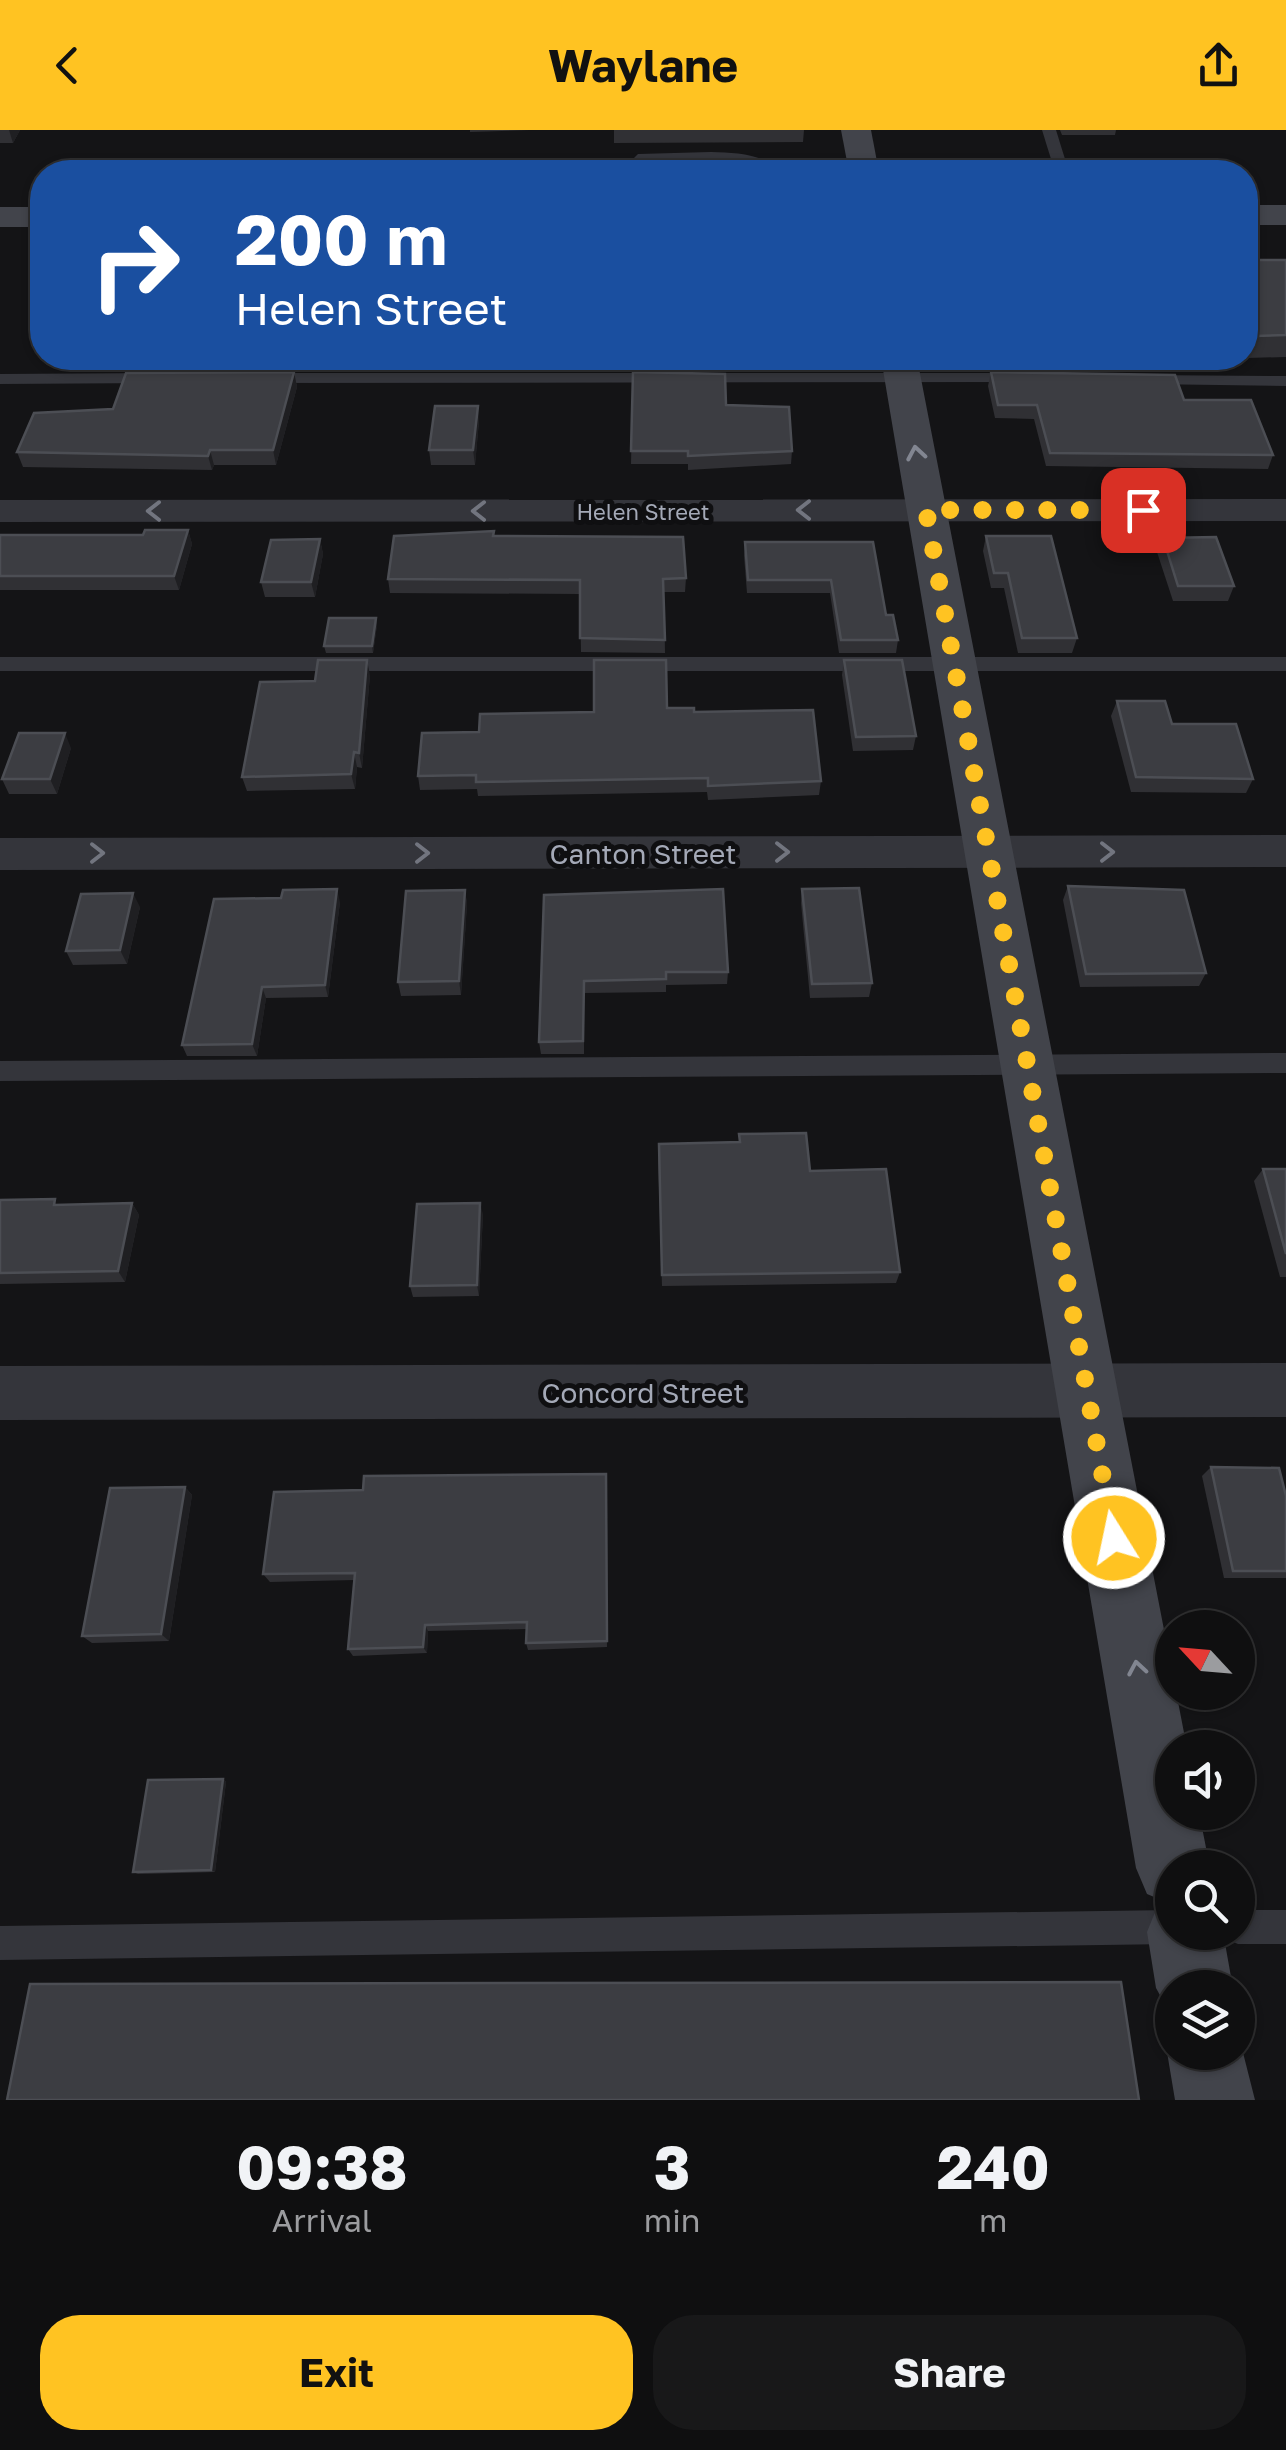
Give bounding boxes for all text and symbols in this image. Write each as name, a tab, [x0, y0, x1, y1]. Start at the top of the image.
icon: back	[40, 38, 95, 93]
text: Waylane	[548, 38, 738, 92]
icon: share	[1191, 38, 1246, 93]
text: 200 m	[235, 196, 447, 280]
icon: right	[70, 200, 200, 330]
text: Helen Street	[235, 281, 507, 335]
one-way arrow	[906, 445, 927, 461]
pin	[1101, 468, 1186, 553]
icon: arrive	[1116, 483, 1171, 538]
street label: Helen Street	[576, 498, 710, 525]
one-way arrow	[795, 499, 810, 521]
one-way arrow	[145, 500, 160, 522]
one-way arrow	[470, 500, 486, 522]
street label: Canton Street	[550, 837, 736, 870]
one-way arrow	[776, 841, 791, 863]
one-way arrow	[1100, 841, 1116, 863]
one-way arrow	[90, 842, 106, 864]
one-way arrow	[416, 842, 431, 864]
street label: Concord Street	[542, 1376, 744, 1409]
position arrow	[1062, 1486, 1166, 1590]
north arrow	[1155, 1610, 1255, 1710]
map controls	[1155, 1610, 1255, 2070]
one-way arrow	[1127, 1660, 1148, 1676]
button: sound	[1155, 1730, 1255, 1830]
button: search	[1155, 1850, 1255, 1950]
button: layers	[1155, 1970, 1255, 2070]
text: 09:38	[236, 2130, 408, 2202]
text: 3	[654, 2130, 690, 2202]
text: 240	[937, 2130, 1050, 2202]
text: Arrival	[272, 2201, 372, 2239]
text: min	[644, 2201, 700, 2239]
text: m	[979, 2201, 1007, 2239]
button: Exit	[40, 2315, 633, 2430]
button: Share	[653, 2315, 1246, 2430]

